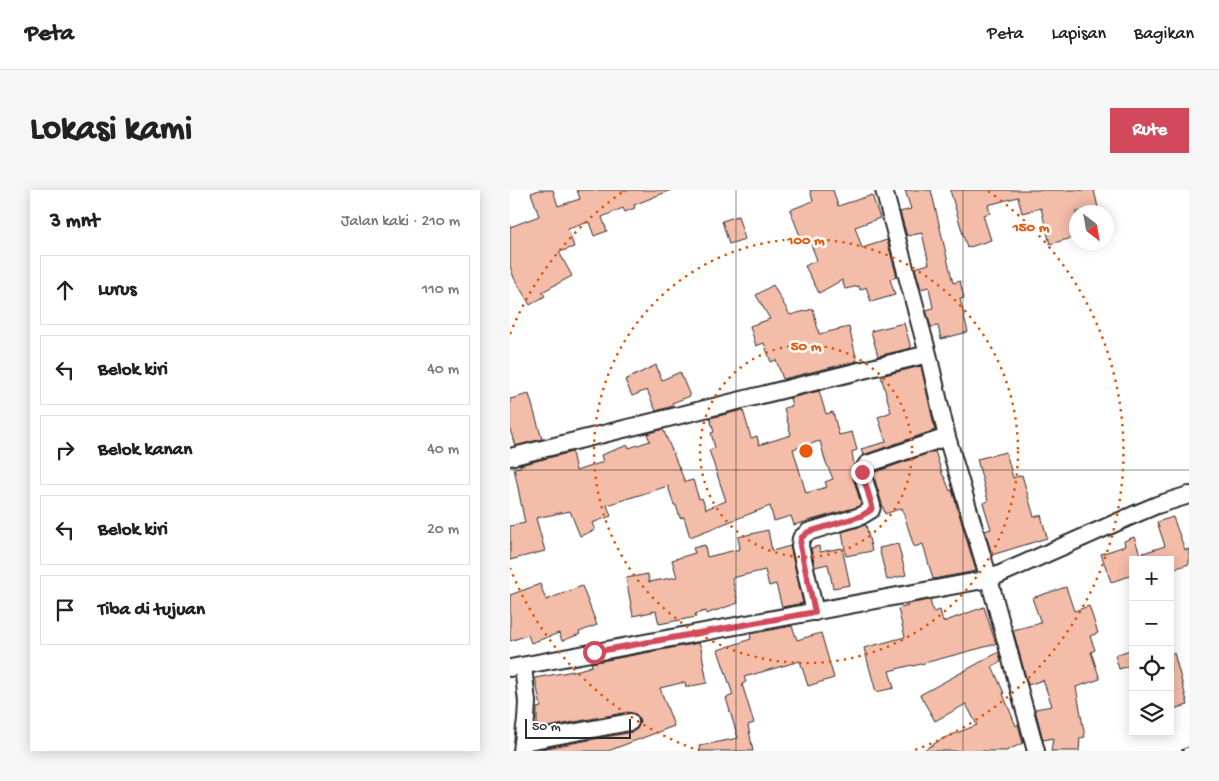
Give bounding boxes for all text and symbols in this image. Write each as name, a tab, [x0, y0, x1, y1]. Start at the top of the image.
text: Peta	[25, 20, 74, 49]
text: Peta	[987, 24, 1024, 45]
text: Lapisan	[1052, 24, 1106, 45]
text: Bagikan	[1134, 24, 1194, 45]
button: Rute	[1110, 108, 1189, 153]
text: Lokasi kami	[30, 110, 192, 151]
north arrow	[1069, 205, 1114, 250]
text: 3 mnt	[50, 210, 99, 235]
text: Jalan kaki · 210 m	[341, 213, 460, 232]
text: 150 m	[1012, 219, 1050, 237]
text: 100 m	[786, 232, 825, 250]
icon: ahead	[51, 276, 79, 304]
text: Lurus	[98, 279, 137, 302]
text: 110 m	[422, 281, 459, 300]
text: 50 m	[791, 338, 822, 356]
icon: left	[51, 356, 79, 384]
text: Belok kiri	[98, 359, 168, 382]
text: 40 m	[427, 361, 459, 380]
icon: right	[51, 436, 79, 464]
text: Belok kanan	[98, 439, 192, 462]
text: 40 m	[427, 441, 459, 460]
centre of rings	[797, 442, 815, 460]
route end	[851, 461, 874, 484]
icon: left	[51, 516, 79, 544]
text: Belok kiri	[98, 519, 168, 542]
text: 20 m	[427, 521, 459, 540]
map controls	[1129, 556, 1174, 736]
button: +	[1129, 556, 1174, 601]
icon: arrive	[51, 596, 79, 624]
text: Tiba di tujuan	[98, 599, 205, 622]
button: −	[1129, 601, 1174, 646]
route start	[583, 641, 606, 664]
button: locate	[1129, 646, 1174, 691]
button: layers	[1129, 691, 1174, 736]
scale bar	[525, 716, 631, 739]
text: 50 m	[532, 719, 561, 736]

